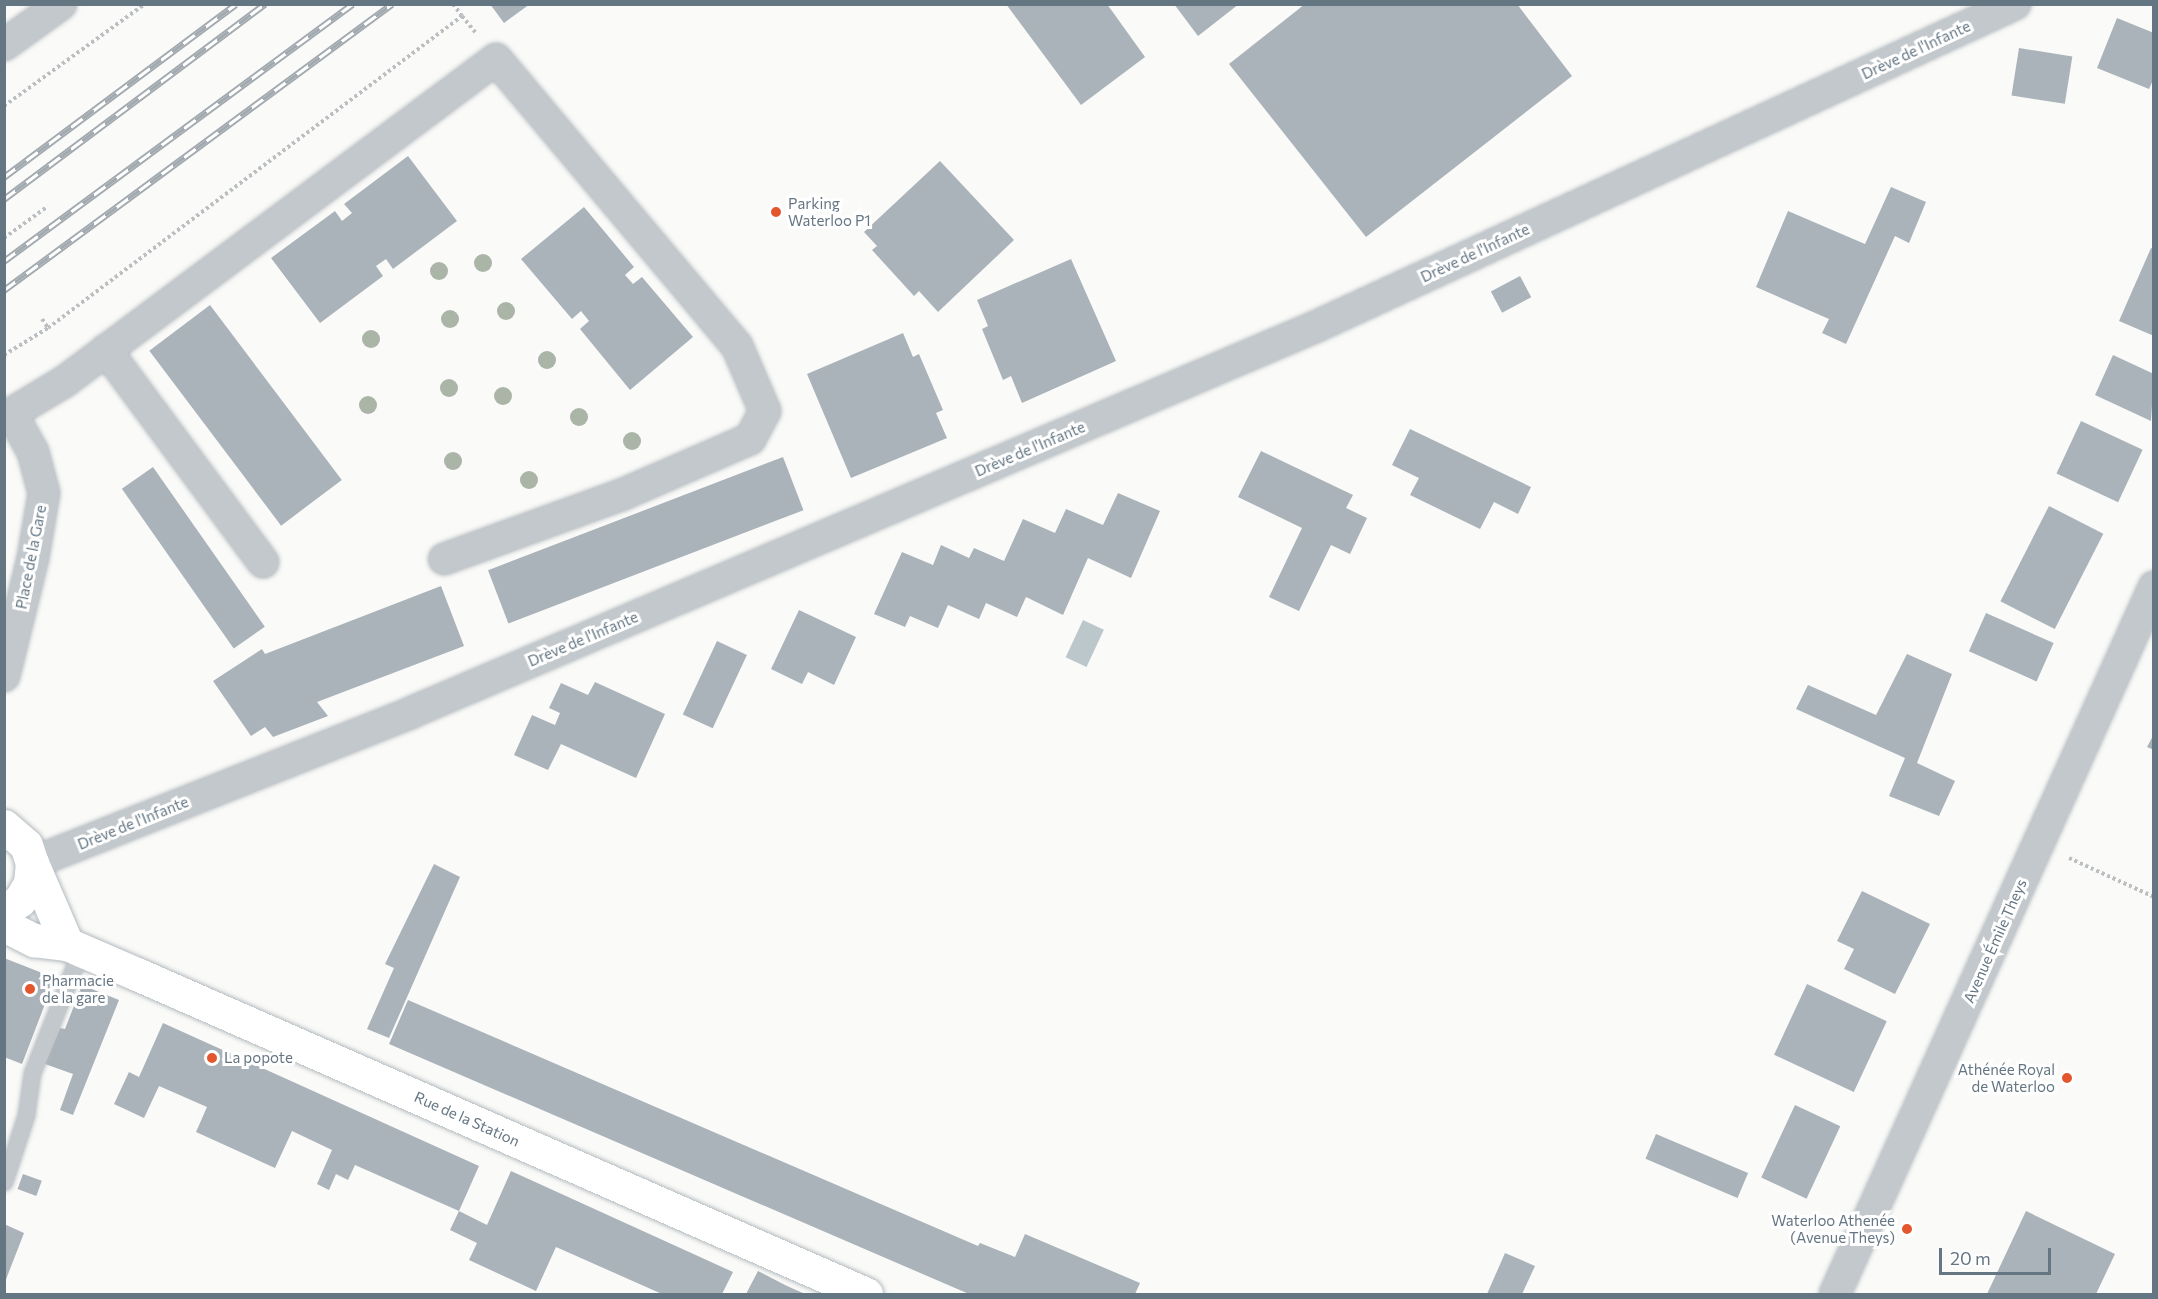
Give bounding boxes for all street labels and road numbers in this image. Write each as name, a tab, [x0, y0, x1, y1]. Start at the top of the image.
street label: Drève de l'Infante	[1859, 17, 1973, 83]
street label: Drève de l'Infante	[1418, 220, 1532, 286]
street label: Drève de l'Infante	[972, 418, 1088, 480]
street label: Place de la Gare	[12, 503, 50, 611]
street label: Drève de l'Infante	[525, 608, 641, 670]
street label: Drève de l'Infante	[75, 793, 191, 853]
street label: Avenue Émile Theys	[1960, 876, 2030, 1006]
street label: Rue de la Station	[412, 1088, 522, 1150]

